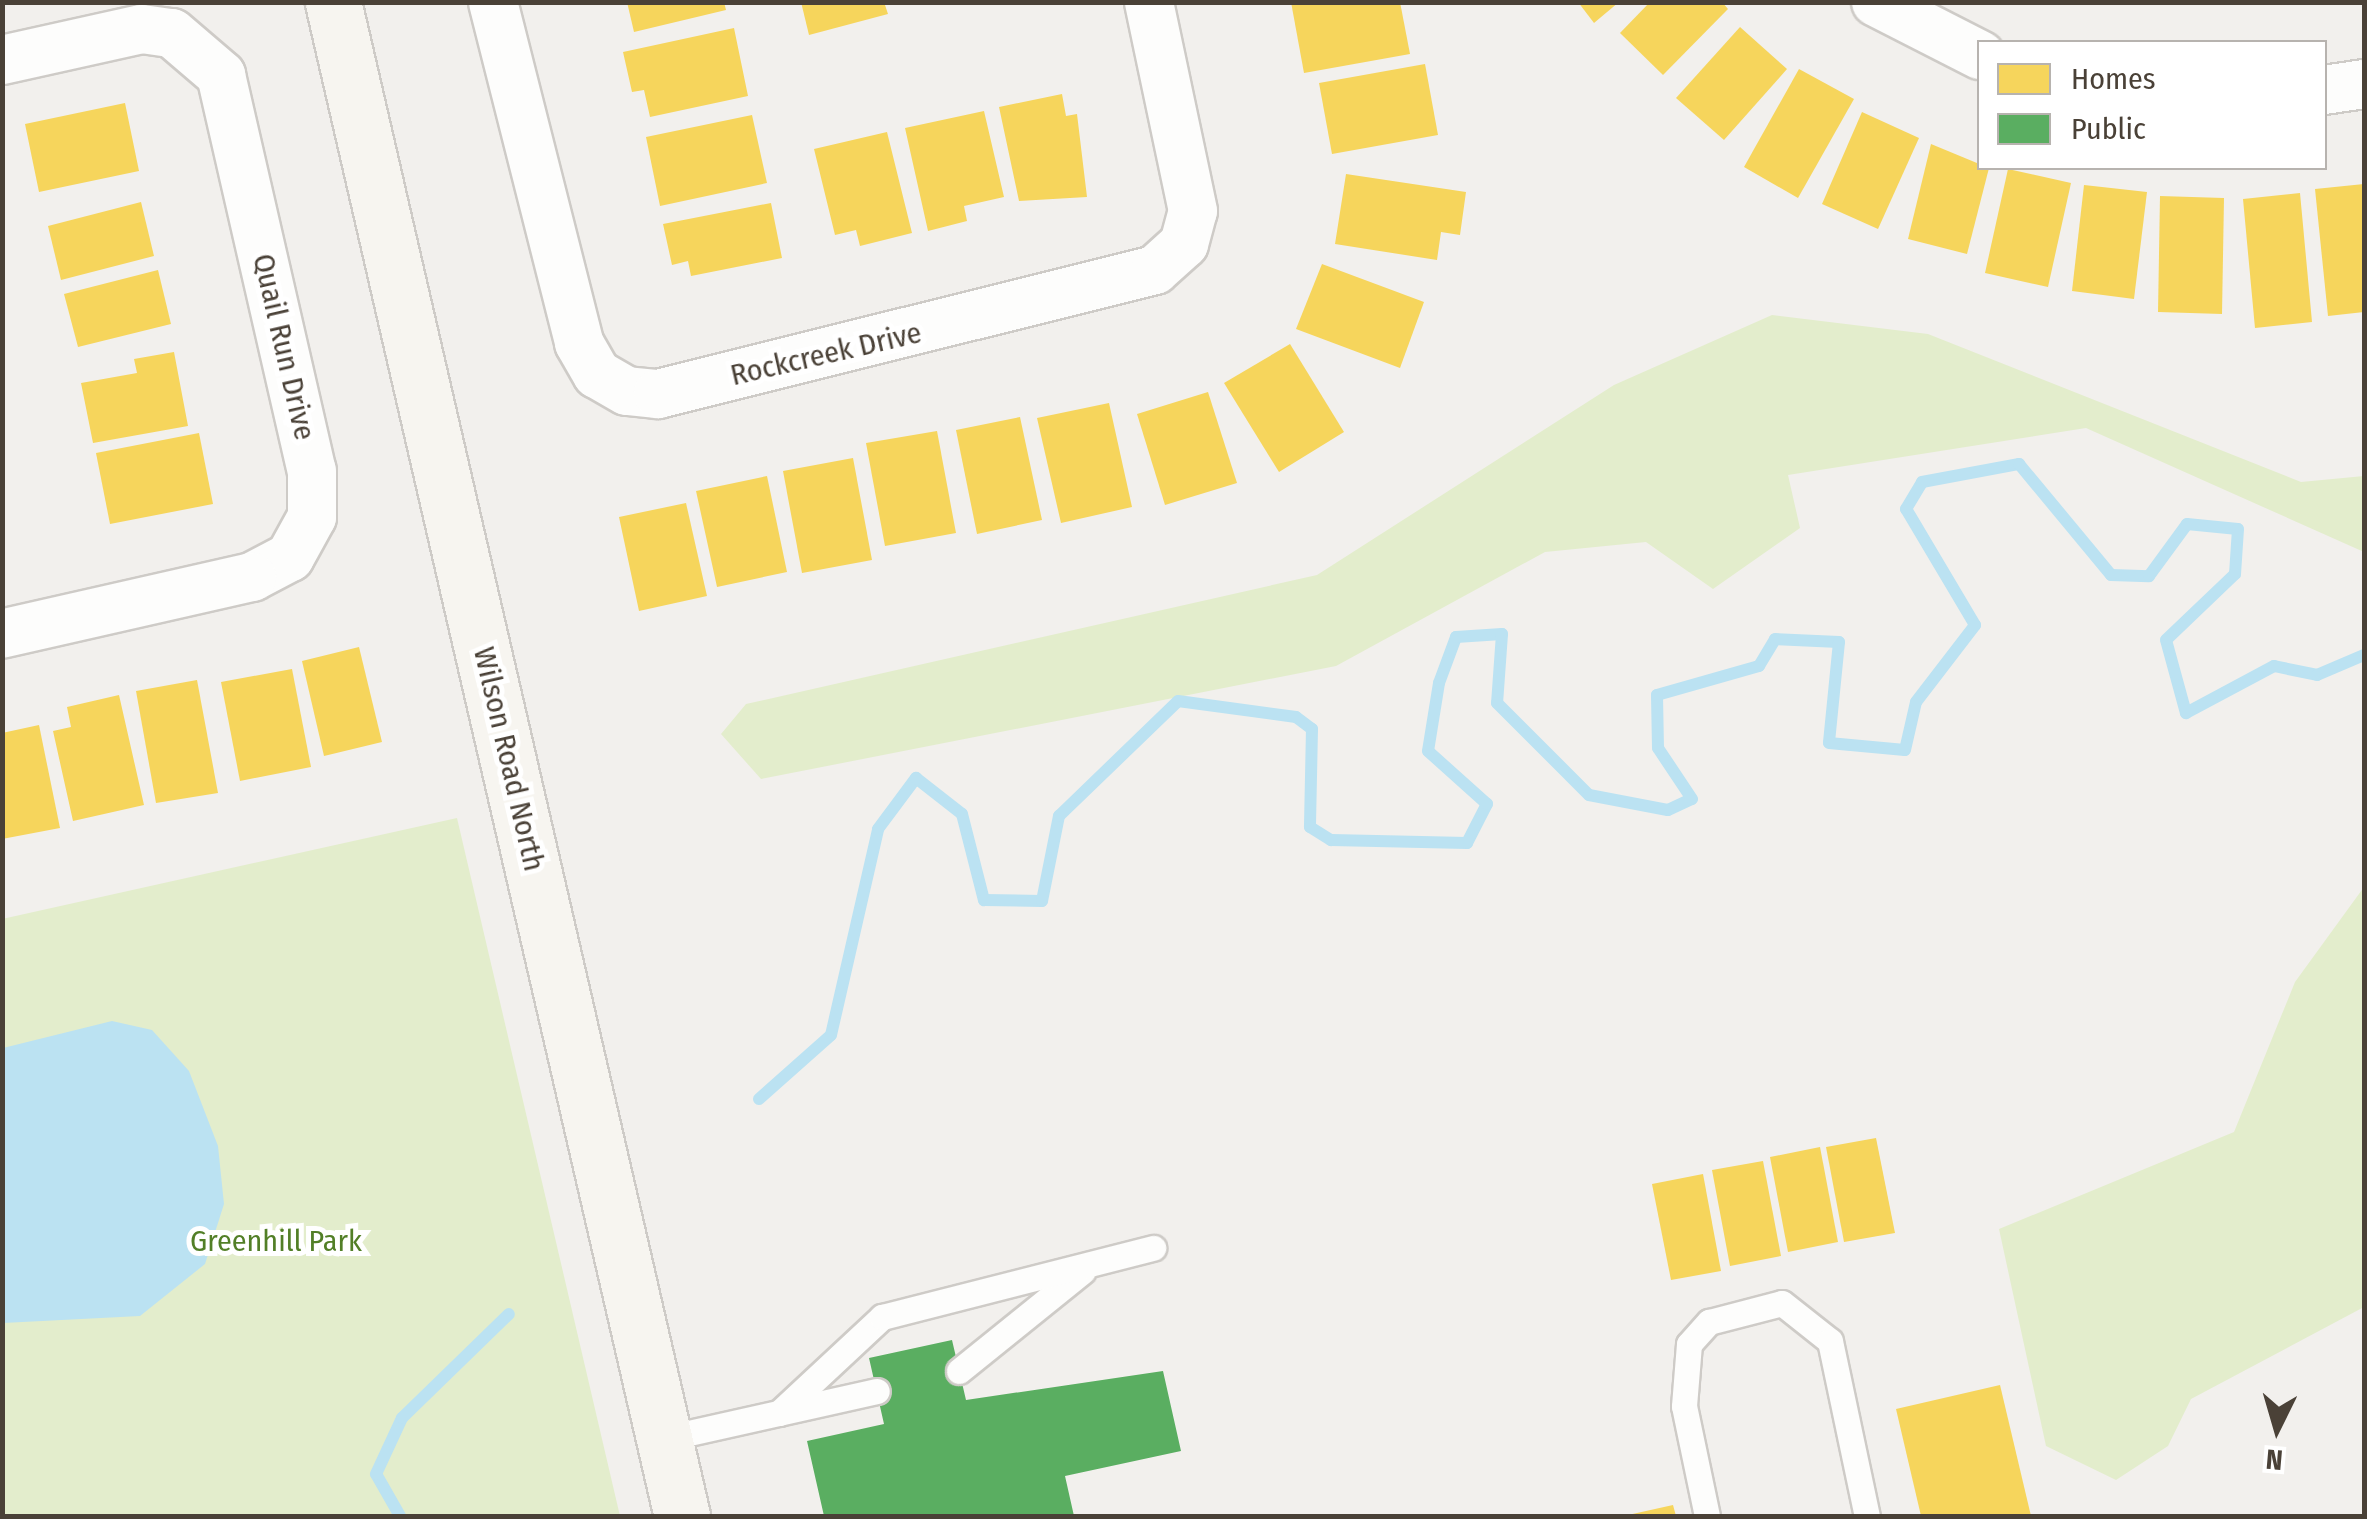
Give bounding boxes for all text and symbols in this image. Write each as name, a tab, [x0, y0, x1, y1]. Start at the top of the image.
legend	[1977, 40, 2327, 170]
text: Homes	[2071, 61, 2156, 97]
text: Public	[2071, 111, 2146, 147]
street label: Quail Run Drive	[245, 250, 323, 444]
street label: Rockcreek Drive	[727, 315, 925, 393]
street label: Wilson Road North	[466, 644, 552, 874]
park label: Greenhill Park	[190, 1223, 362, 1259]
north arrow	[2227, 1379, 2327, 1479]
text: N	[2265, 1442, 2284, 1477]

